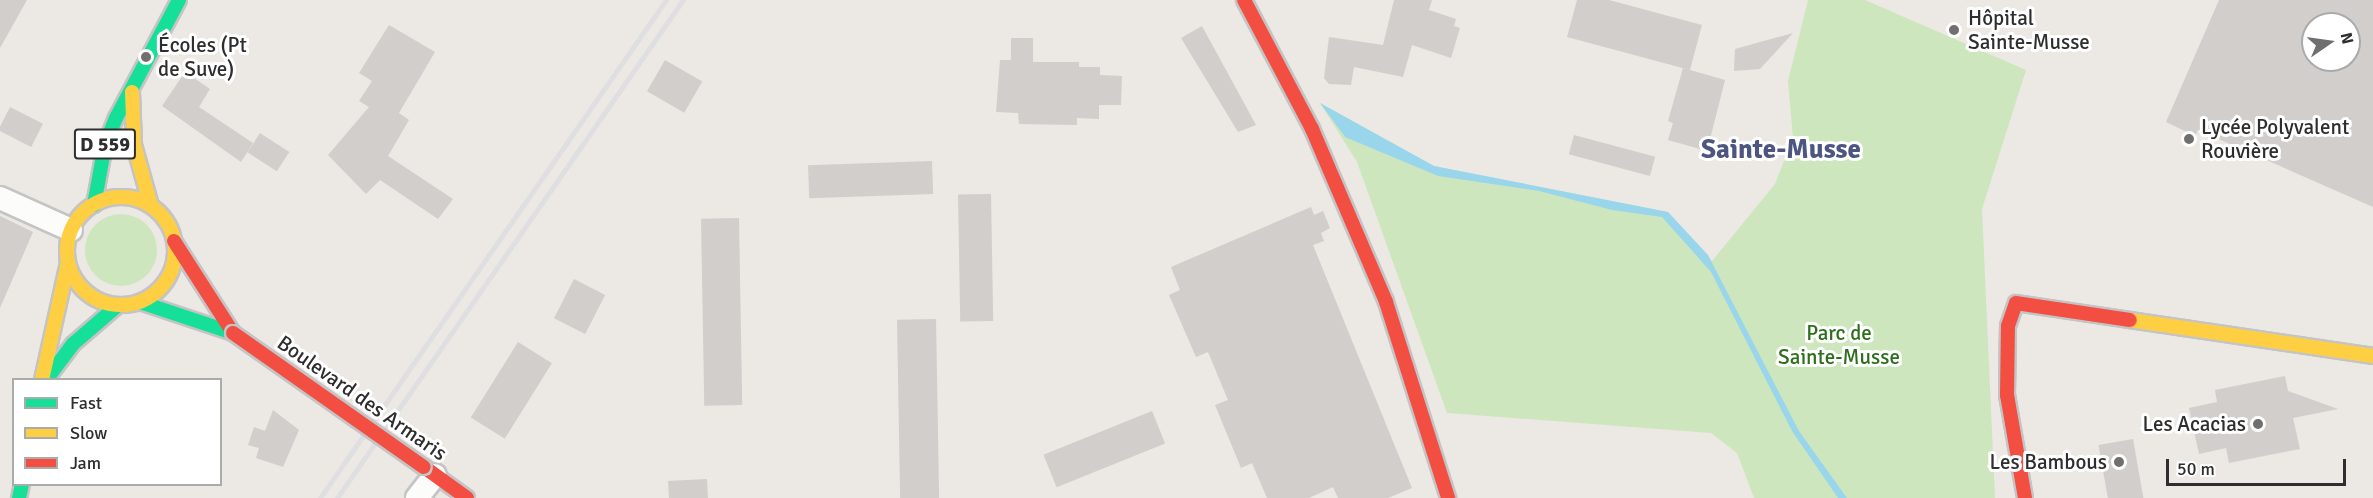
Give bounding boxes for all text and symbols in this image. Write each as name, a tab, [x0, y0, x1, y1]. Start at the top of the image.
place label: Hôpital Sainte-Musse	[1968, 5, 2090, 55]
north arrow	[2301, 12, 2361, 72]
marker: Hôpital Sainte-Musse	[1945, 21, 1963, 39]
text: N	[2336, 31, 2358, 46]
place label: Écoles (Pt de Suve)	[158, 32, 247, 82]
marker: Écoles (Pt de Suve)	[139, 50, 153, 64]
place label: Lycée Polyvalent Rouvière	[2201, 114, 2349, 164]
road number: D 559	[74, 127, 136, 161]
marker: Lycée Polyvalent Rouvière	[2182, 132, 2196, 146]
district label: Sainte-Musse	[1701, 134, 1861, 166]
park label: Parc de Sainte-Musse	[1778, 320, 1900, 370]
street label: Boulevard des Armaris	[272, 330, 452, 466]
legend	[12, 378, 222, 486]
text: Fast	[70, 392, 102, 414]
place label: Les Acacias	[2142, 411, 2246, 437]
marker: Les Acacias	[2251, 417, 2265, 431]
text: Slow	[70, 422, 107, 444]
scale bar	[2169, 447, 2349, 485]
place label: Les Bambous	[1990, 449, 2107, 475]
text: Jam	[70, 452, 101, 474]
marker: Les Bambous	[2112, 455, 2126, 469]
text: 50 m	[2177, 458, 2215, 480]

